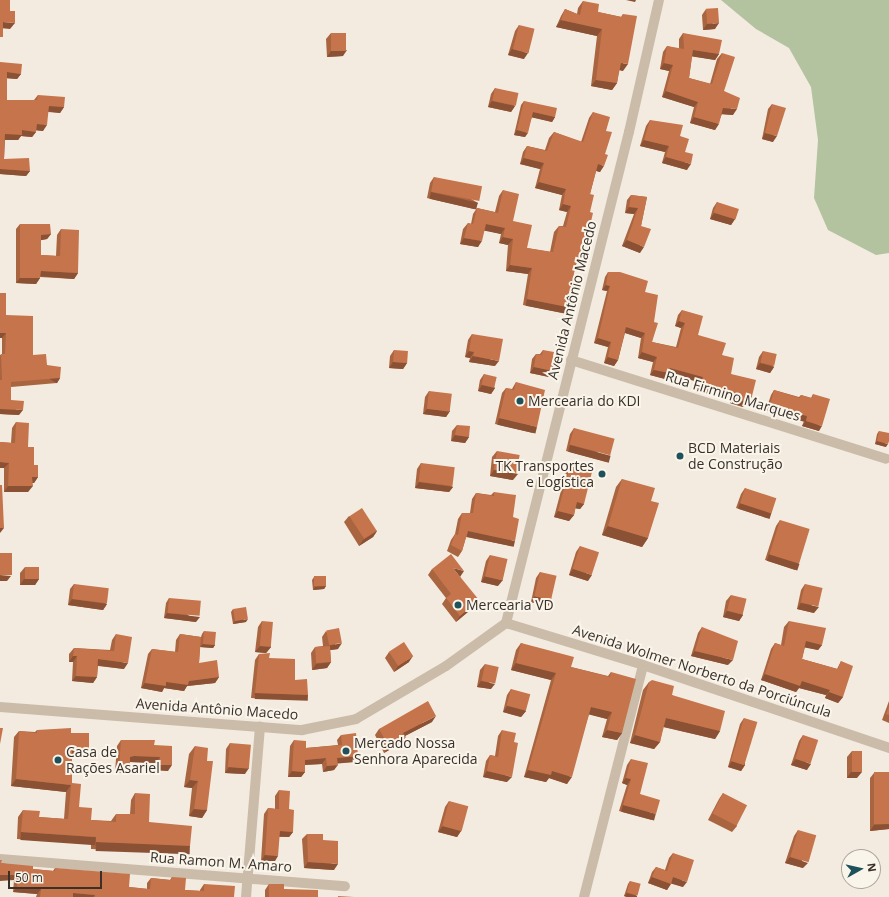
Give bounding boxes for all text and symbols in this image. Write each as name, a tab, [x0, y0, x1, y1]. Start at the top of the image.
street label: Avenida Antônio Macedo	[544, 219, 600, 381]
street label: Rua Firmino Marques	[664, 367, 802, 425]
place label: Mercearia do KDI	[528, 393, 640, 409]
marker: Mercearia do KDI	[515, 396, 525, 406]
place label: BCD Materiais de Construção	[688, 440, 783, 472]
marker: BCD Materiais de Construção	[675, 451, 685, 461]
place label: TK Transportes e Logística	[495, 458, 594, 490]
marker: TK Transportes e Logística	[597, 469, 607, 479]
place label: Mercearia VD	[466, 597, 554, 613]
marker: Mercearia VD	[453, 600, 463, 610]
street label: Avenida Wolmer Norberto da Porciúncula	[570, 621, 834, 721]
street label: Avenida Antônio Macedo	[135, 695, 299, 723]
place label: Mercado Nossa Senhora Aparecida	[354, 735, 478, 768]
place label: Casa de Rações Asariel	[66, 744, 160, 776]
marker: Mercado Nossa Senhora Aparecida	[341, 746, 351, 756]
marker: Casa de Rações Asariel	[53, 755, 63, 765]
street label: Rua Ramon M. Amaro	[149, 849, 293, 875]
north arrow	[841, 849, 881, 889]
text: N	[864, 862, 880, 873]
scale bar	[10, 863, 104, 889]
text: 50 m	[15, 869, 43, 886]

